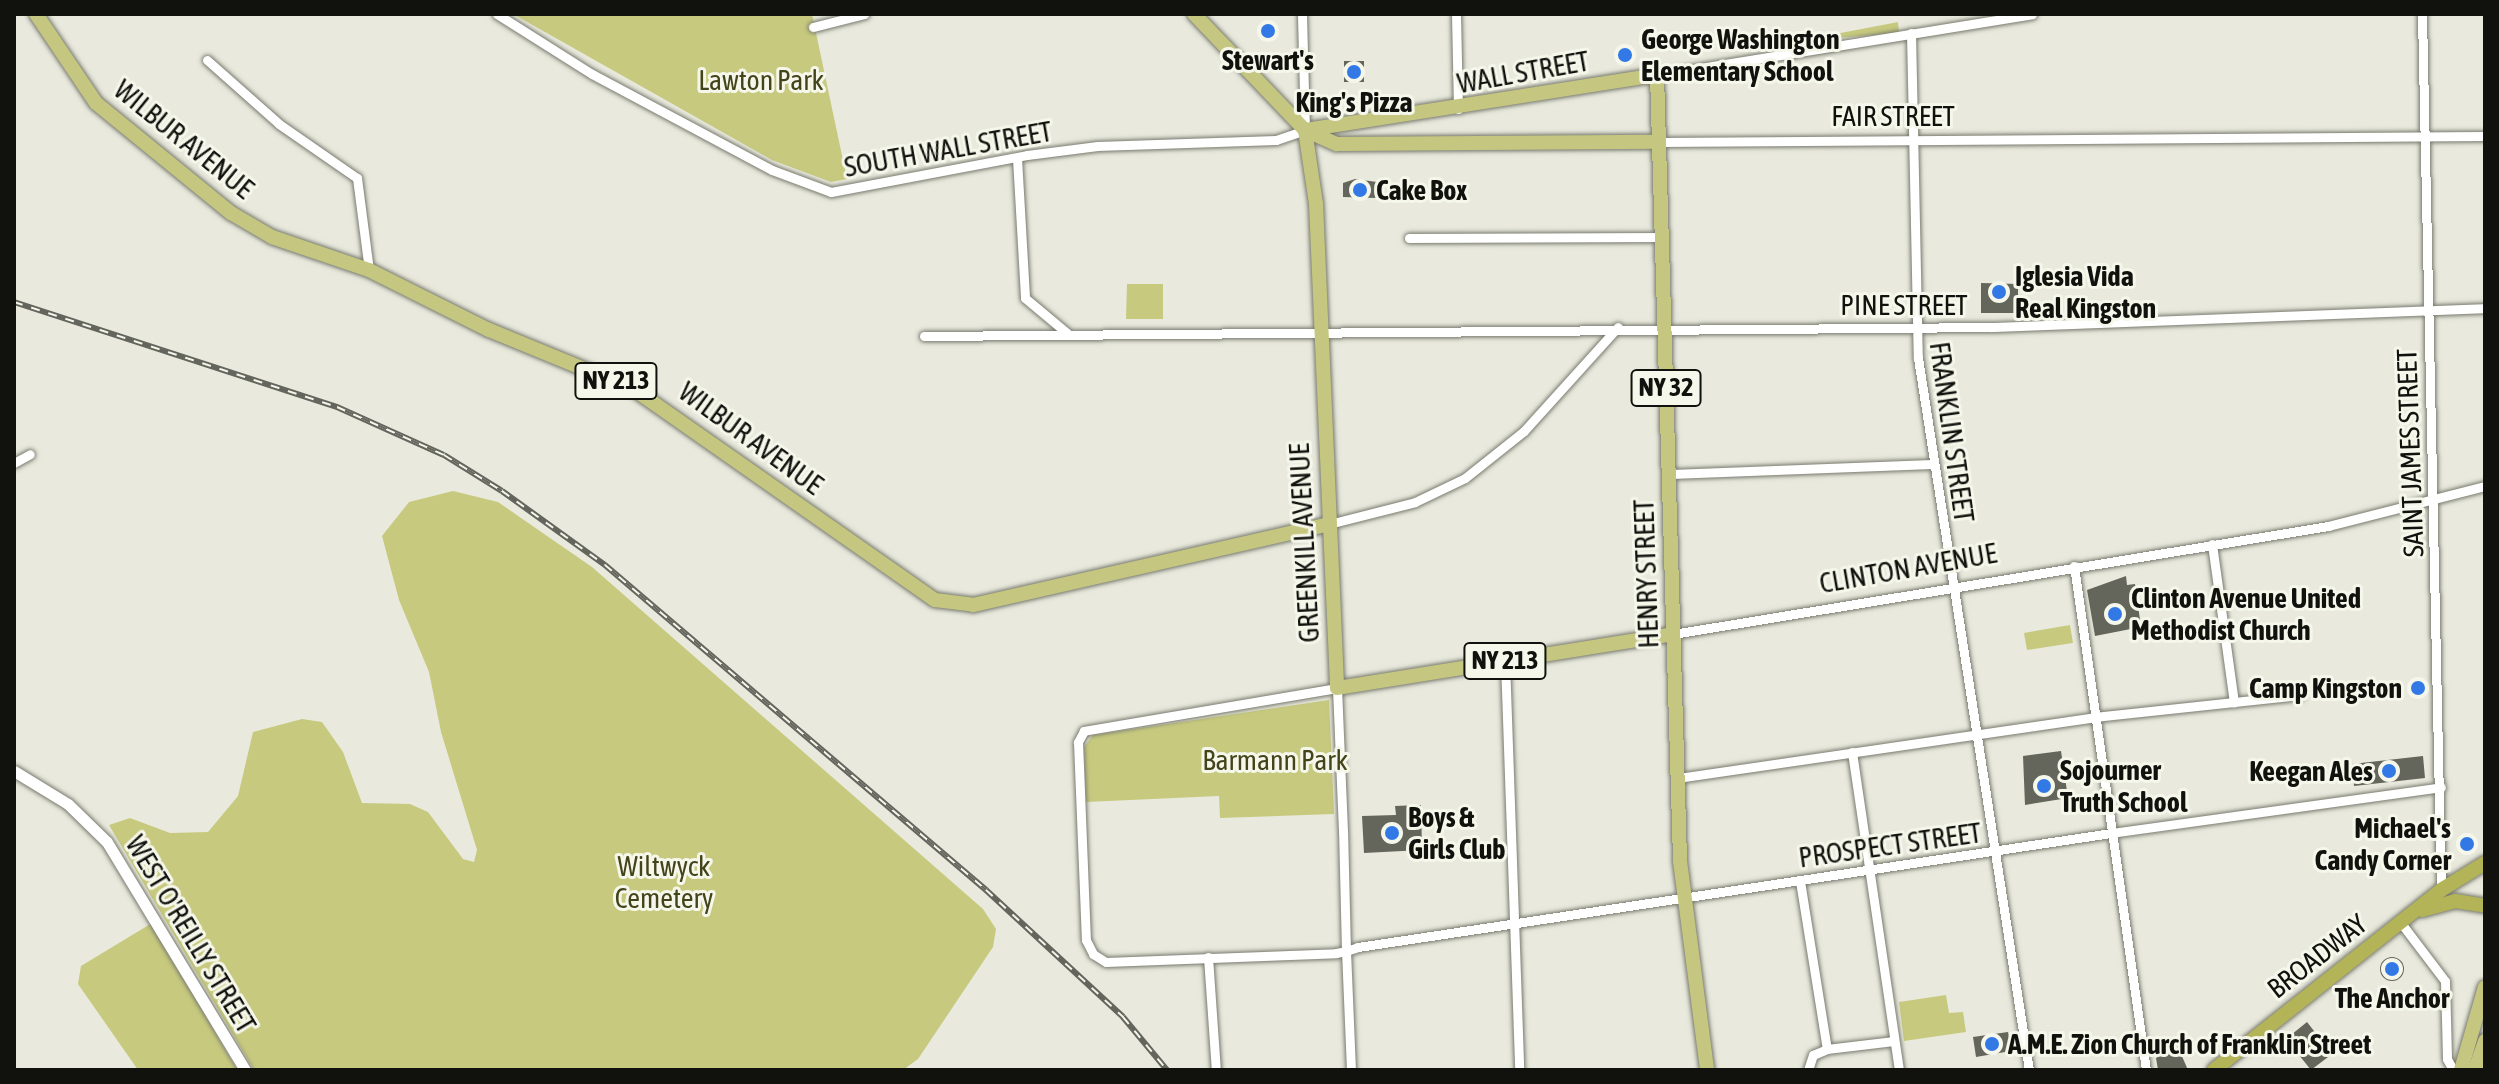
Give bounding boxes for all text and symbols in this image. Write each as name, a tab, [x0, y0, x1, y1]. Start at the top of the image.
marker: Stewart's	[1259, 22, 1277, 40]
place label: George Washington Elementary School	[1641, 22, 1840, 88]
place label: Stewart's	[1222, 43, 1314, 77]
street label: WALL STREET	[1455, 44, 1591, 100]
marker: George Washington Elementary School	[1616, 46, 1634, 64]
park label: Lawton Park	[698, 63, 824, 97]
marker: King's Pizza	[1345, 63, 1363, 81]
street label: WILBUR AVENUE	[107, 73, 261, 205]
place label: King's Pizza	[1295, 85, 1413, 119]
street label: FAIR STREET	[1831, 99, 1955, 133]
street label: SOUTH WALL STREET	[842, 114, 1054, 184]
place label: Cake Box	[1376, 173, 1467, 207]
marker: Cake Box	[1351, 181, 1369, 199]
place label: Iglesia Vida Real Kingston	[2015, 259, 2156, 325]
marker: Iglesia Vida Real Kingston	[1990, 283, 2008, 301]
street label: PINE STREET	[1840, 288, 1968, 322]
street label: FRANKLIN STREET	[1923, 340, 1981, 524]
street label: SAINT JAMES STREET	[2390, 348, 2430, 558]
road number: NY 213	[574, 359, 658, 403]
road number: NY 32	[1630, 366, 1702, 410]
street label: WILBUR AVENUE	[672, 375, 830, 501]
street label: GREENKILL AVENUE	[1282, 443, 1326, 643]
street label: HENRY STREET	[1627, 499, 1665, 649]
street label: CLINTON AVENUE	[1817, 536, 1999, 600]
place label: Clinton Avenue United Methodist Church	[2131, 581, 2361, 647]
marker: Clinton Avenue United Methodist Church	[2106, 605, 2124, 623]
road number: NY 213	[1463, 639, 1547, 683]
place label: Camp Kingston	[2249, 671, 2402, 705]
marker: Camp Kingston	[2409, 679, 2427, 697]
park label: Barmann Park	[1202, 743, 1348, 777]
place label: Sojourner Truth School	[2060, 753, 2187, 819]
place label: Keegan Ales	[2249, 754, 2373, 788]
marker: Keegan Ales	[2380, 762, 2398, 780]
marker: Sojourner Truth School	[2035, 777, 2053, 795]
place label: Boys & Girls Club	[1408, 800, 1505, 866]
place label: Michael's Candy Corner	[2315, 811, 2451, 877]
street label: PROSPECT STREET	[1796, 816, 1984, 874]
marker: Boys & Girls Club	[1383, 824, 1401, 842]
street label: WEST O'REILLY STREET	[119, 829, 263, 1039]
marker: Michael's Candy Corner	[2458, 835, 2476, 853]
park label: Wiltwyck Cemetery	[615, 849, 713, 915]
street label: BROADWAY	[2261, 907, 2373, 1005]
marker: The Anchor	[2383, 960, 2401, 978]
place label: The Anchor	[2335, 981, 2449, 1015]
place label: A.M.E. Zion Church of Franklin Street	[2008, 1027, 2371, 1061]
marker: A.M.E. Zion Church of Franklin Street	[1983, 1035, 2001, 1053]

